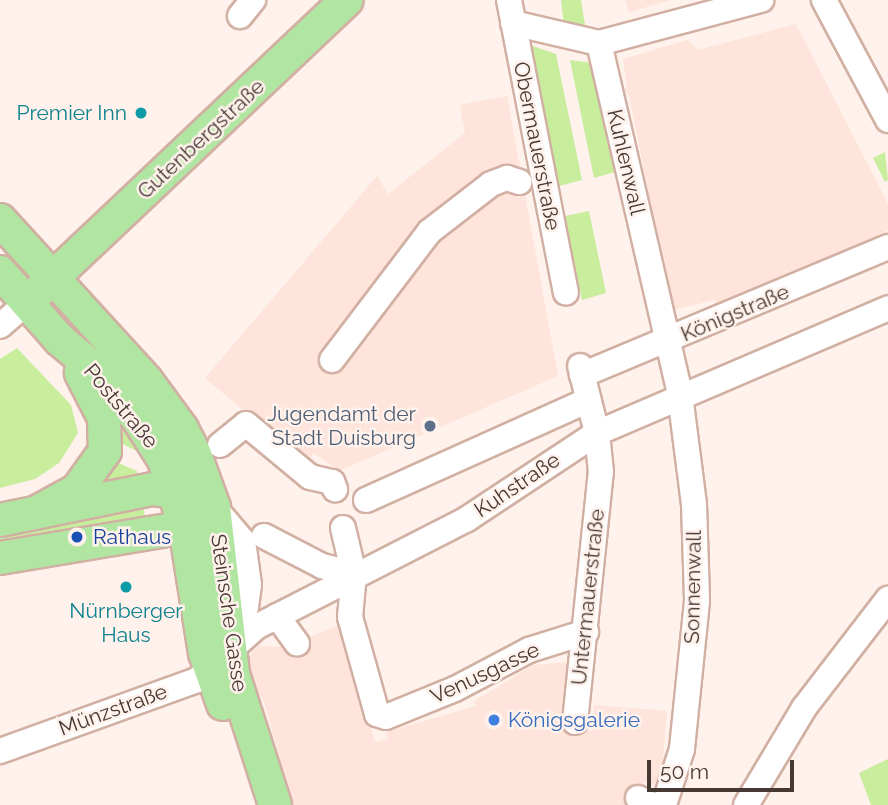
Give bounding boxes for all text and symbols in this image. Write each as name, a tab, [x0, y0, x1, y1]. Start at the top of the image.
street label: Obermauerstraße	[508, 60, 566, 232]
street label: Gutenbergstraße	[132, 74, 270, 204]
place label: Premier Inn	[16, 100, 127, 126]
marker: Premier Inn	[133, 105, 149, 121]
street label: Kuhlenwall	[602, 107, 650, 217]
street label: Königstraße	[677, 279, 793, 347]
street label: Poststraße	[78, 359, 164, 453]
place label: Jugendamt der Stadt Duisburg	[267, 401, 416, 451]
marker: Jugendamt der Stadt Duisburg	[422, 418, 438, 434]
street label: Kuhstraße	[469, 447, 565, 523]
street label: Untermauerstraße	[566, 508, 610, 686]
place label: Rathaus	[93, 524, 171, 550]
marker: Rathaus	[67, 527, 87, 547]
street label: Sonnenwall	[679, 530, 707, 644]
street label: Steinsche Gasse	[205, 532, 253, 694]
marker: Nürnberger Haus	[118, 579, 134, 595]
place label: Nürnberger Haus	[69, 598, 183, 648]
street label: Venusgasse	[427, 637, 543, 709]
street label: Münzstraße	[55, 679, 171, 741]
place label: Königsgalerie	[508, 707, 640, 733]
marker: Königsgalerie	[486, 712, 502, 728]
scale bar	[650, 746, 797, 790]
text: 50 m	[660, 759, 709, 784]

